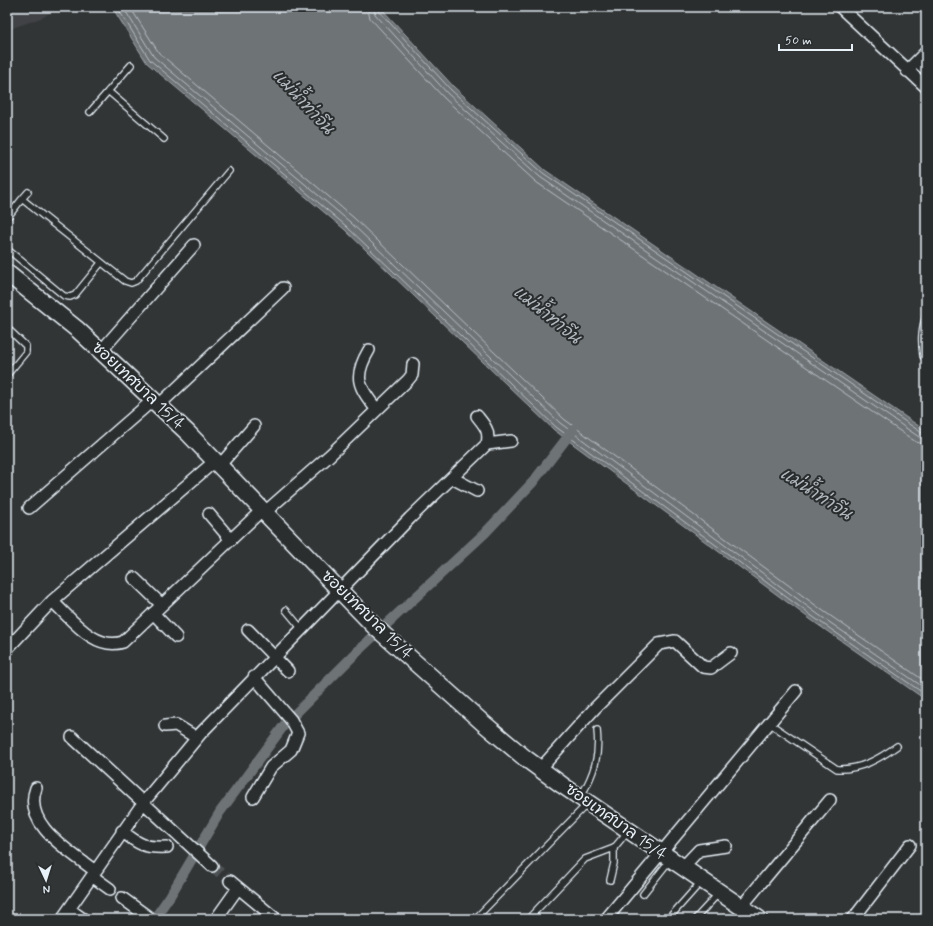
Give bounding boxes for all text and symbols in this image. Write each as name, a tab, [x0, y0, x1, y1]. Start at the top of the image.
scale bar	[779, 26, 852, 52]
text: 50 m	[785, 33, 812, 49]
water label: แม่น้ำท่าจีน	[267, 61, 344, 140]
water label: แม่น้ำท่าจีน	[509, 276, 590, 350]
street label: ซอยเทศบาล 15/4	[87, 338, 189, 434]
water label: แม่น้ำท่าจีน	[776, 458, 861, 526]
street label: ซอยเทศบาล 15/4	[317, 566, 417, 664]
street label: ซอยเทศบาล 15/4	[561, 779, 671, 865]
north arrow	[26, 860, 66, 900]
text: N	[42, 882, 51, 896]

